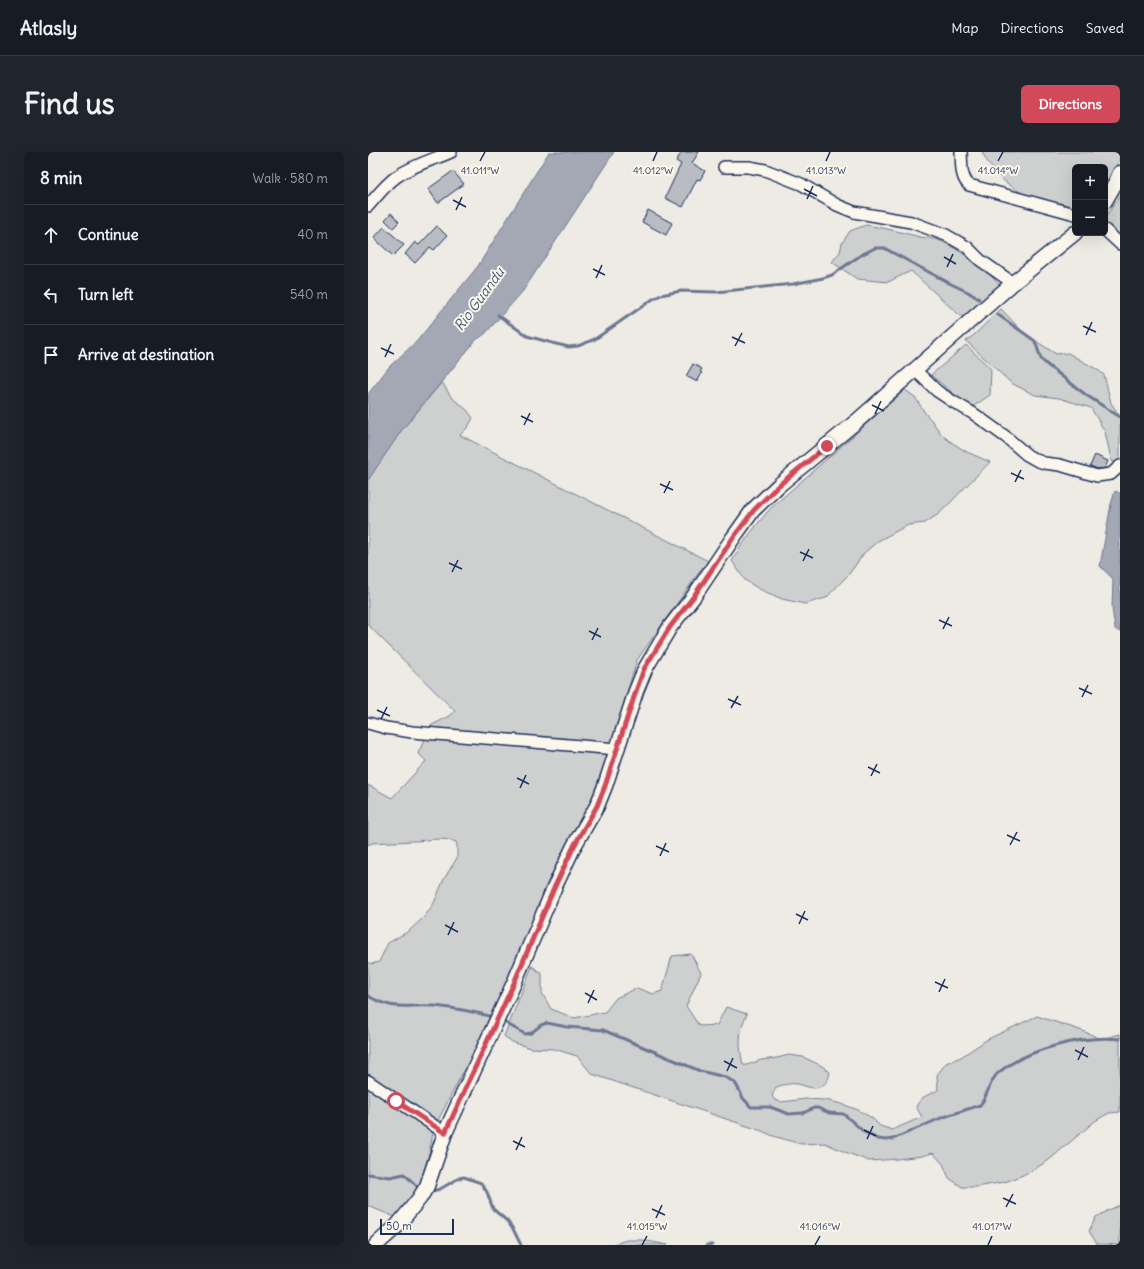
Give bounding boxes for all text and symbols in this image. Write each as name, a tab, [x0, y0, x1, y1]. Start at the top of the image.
text: Atlasly	[20, 16, 77, 40]
text: Map	[951, 19, 978, 37]
text: Directions	[1000, 19, 1064, 37]
text: Saved	[1086, 19, 1124, 37]
button: Directions	[1021, 85, 1120, 123]
text: Find us	[24, 86, 115, 122]
text: 41.011°W	[461, 164, 499, 177]
text: 41.012°W	[633, 164, 673, 177]
text: 41.013°W	[806, 164, 846, 177]
text: 41.014°W	[978, 164, 1018, 177]
map controls	[1072, 164, 1108, 236]
button: +	[1072, 164, 1108, 200]
text: 8 min	[40, 167, 82, 189]
text: Walk · 580 m	[253, 170, 328, 187]
button: −	[1072, 200, 1108, 236]
icon: ahead	[40, 224, 62, 246]
text: Continue	[78, 225, 139, 244]
text: 40 m	[297, 226, 328, 243]
water label: Rio Guandu	[450, 263, 509, 334]
icon: left	[40, 284, 62, 306]
text: Turn left	[78, 285, 133, 304]
text: 540 m	[290, 286, 328, 303]
icon: arrive	[40, 344, 62, 366]
text: Arrive at destination	[78, 345, 214, 364]
route end	[818, 437, 836, 455]
route start	[387, 1092, 405, 1110]
scale bar	[380, 1217, 454, 1236]
text: 50 m	[386, 1219, 412, 1233]
text: 41.015°W	[627, 1220, 667, 1233]
text: 41.016°W	[800, 1220, 840, 1233]
text: 41.017°W	[972, 1220, 1012, 1233]

